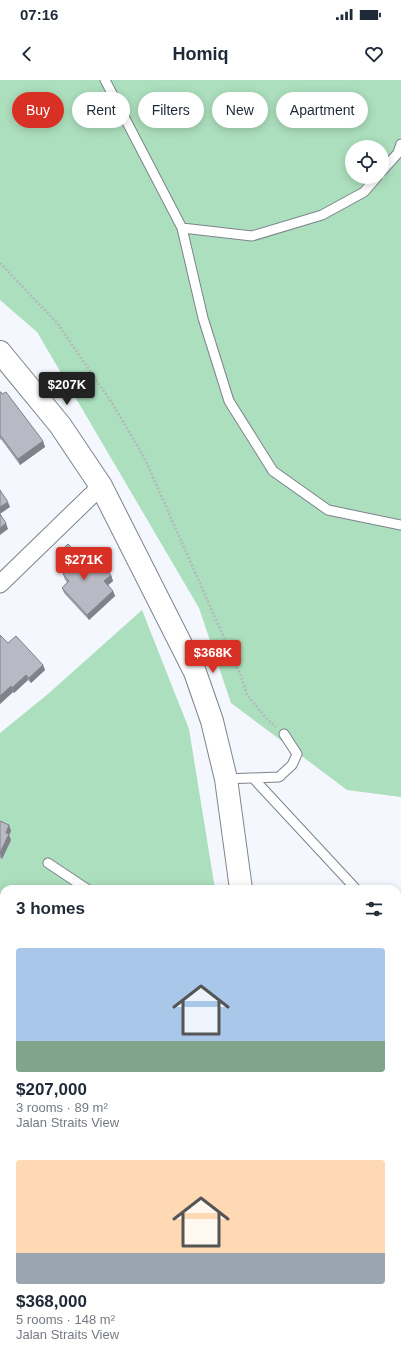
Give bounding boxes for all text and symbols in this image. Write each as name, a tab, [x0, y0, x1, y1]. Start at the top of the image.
text: 07:16	[20, 6, 58, 23]
icon: back	[16, 43, 38, 65]
icon: heart	[363, 43, 385, 65]
text: Homiq	[173, 44, 229, 64]
chip: Buy	[12, 92, 64, 128]
chip: Rent	[72, 92, 130, 128]
chip: Filters	[138, 92, 204, 128]
chip: New	[212, 92, 268, 128]
chip: Apartment	[276, 92, 368, 128]
map controls	[345, 140, 389, 184]
button: locate	[345, 140, 389, 184]
pin: $207K	[39, 372, 95, 406]
text: $207K	[48, 377, 86, 392]
pin: $271K	[56, 547, 112, 581]
text: $271K	[65, 552, 103, 567]
pin: $368K	[185, 640, 241, 674]
text: $368K	[194, 645, 232, 660]
icon: filters	[363, 898, 385, 920]
text: 3 homes	[16, 899, 85, 918]
icon: home	[165, 974, 237, 1046]
text: $207,000	[16, 1080, 87, 1099]
text: 3 rooms · 89 m²	[16, 1100, 108, 1115]
text: Jalan Straits View	[16, 1115, 119, 1130]
icon: home	[165, 1186, 237, 1258]
text: $368,000	[16, 1292, 87, 1311]
text: 5 rooms · 148 m²	[16, 1312, 115, 1327]
text: Jalan Straits View	[16, 1327, 119, 1342]

